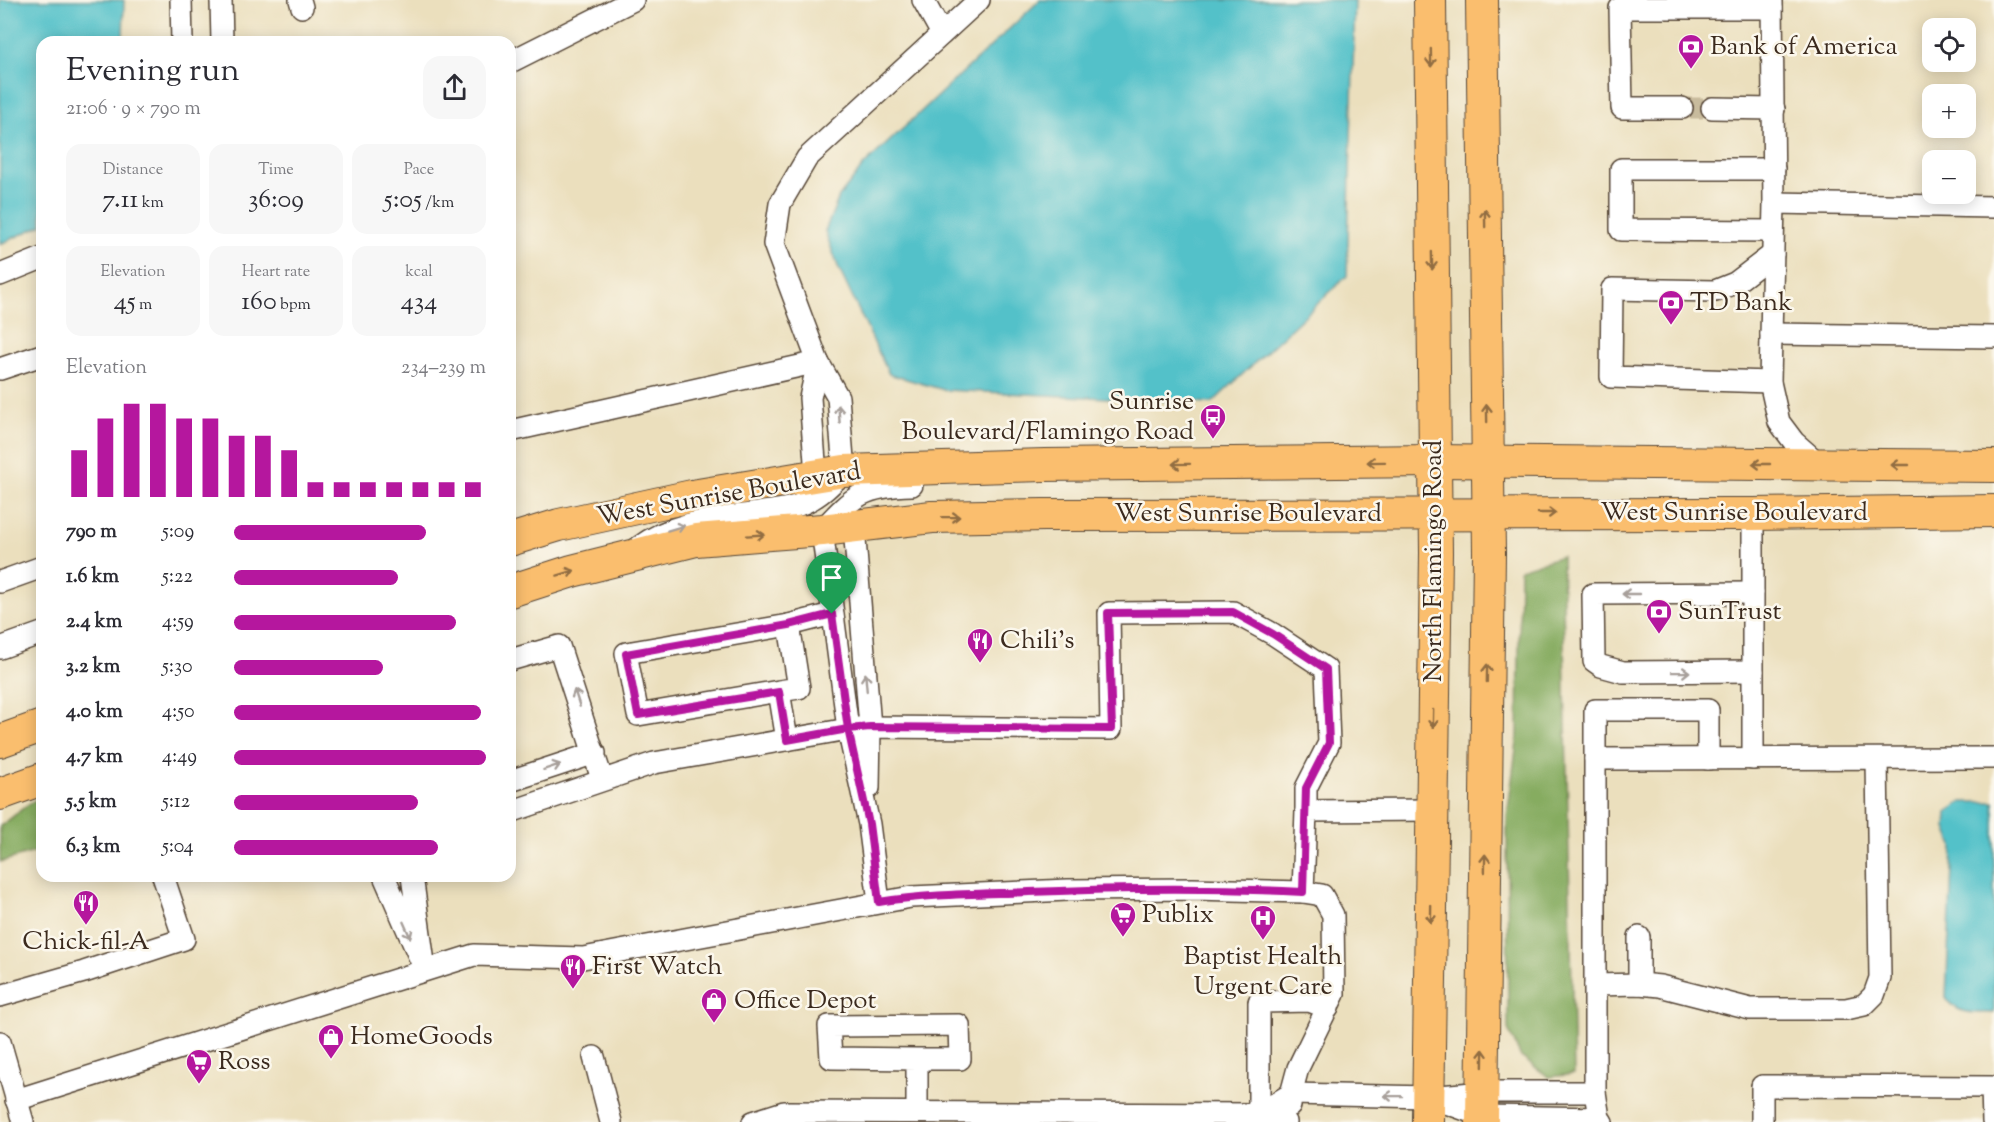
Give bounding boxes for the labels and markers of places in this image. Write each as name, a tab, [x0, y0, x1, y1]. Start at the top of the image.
place label: Bank of America	[1710, 29, 1897, 66]
bank icon: Bank of America	[1676, 32, 1706, 70]
place label: TD Bank	[1690, 285, 1792, 322]
bank icon: TD Bank	[1656, 288, 1686, 326]
place label: Sunrise Boulevard/Flamingo Road	[902, 384, 1194, 451]
bus stop icon: Sunrise Boulevard/Flamingo Road	[1198, 402, 1228, 440]
pin	[806, 552, 857, 614]
place label: SunTrust	[1678, 594, 1781, 631]
bank icon: SunTrust	[1644, 597, 1674, 635]
place label: Chili's	[1000, 623, 1074, 660]
restaurant icon: Chili's	[965, 626, 995, 664]
restaurant icon: Chick-fil-A	[71, 888, 101, 926]
place label: Publix	[1142, 897, 1214, 934]
supermarket icon: Publix	[1108, 900, 1138, 938]
hospital icon: Baptist Health Urgent Care	[1248, 903, 1278, 941]
place label: Chick-fil-A	[22, 924, 150, 961]
place label: Baptist Health Urgent Care	[1183, 939, 1343, 1006]
place label: First Watch	[592, 949, 723, 986]
restaurant icon: First Watch	[558, 952, 588, 990]
place label: Office Depot	[734, 983, 876, 1020]
shop icon: Office Depot	[699, 986, 729, 1024]
place label: HomeGoods	[350, 1019, 493, 1056]
shop icon: HomeGoods	[316, 1022, 346, 1060]
place label: Ross	[218, 1044, 271, 1081]
supermarket icon: Ross	[184, 1047, 214, 1085]

